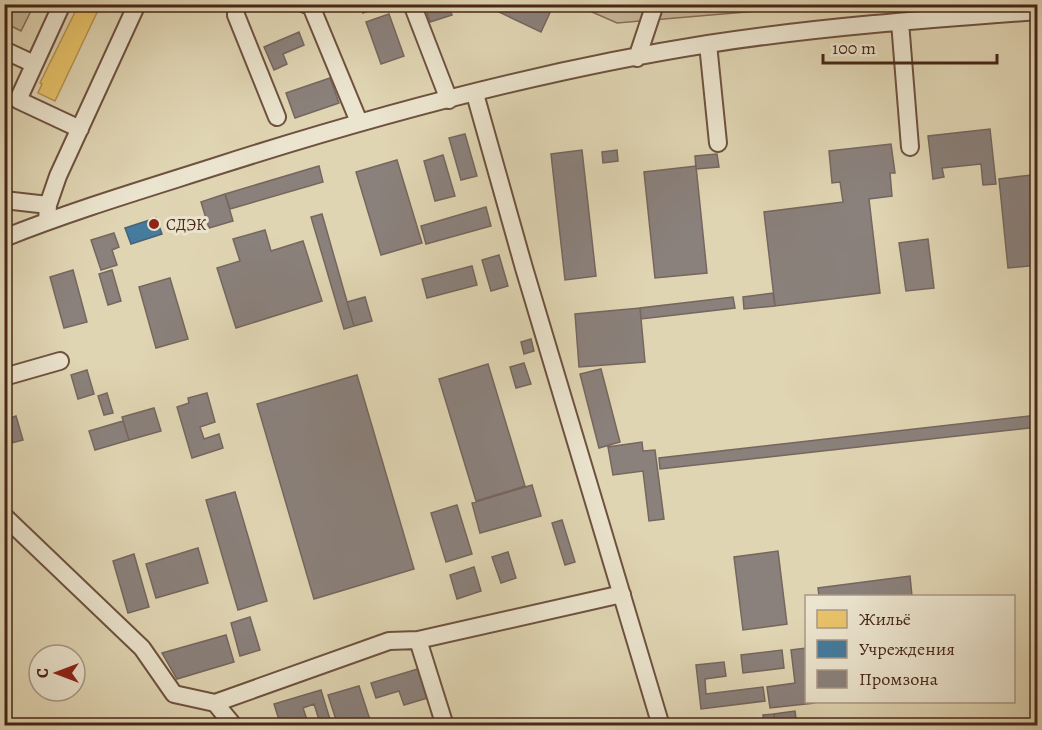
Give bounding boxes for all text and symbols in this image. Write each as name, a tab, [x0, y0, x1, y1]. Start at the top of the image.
scale bar	[823, 27, 997, 65]
text: 100 m	[832, 36, 876, 60]
place label: СДЭК	[166, 214, 207, 236]
marker: СДЭК	[147, 217, 161, 231]
legend	[805, 595, 1015, 703]
text: Жильё	[859, 607, 911, 631]
text: Учреждения	[859, 637, 955, 661]
north arrow	[27, 643, 87, 703]
text: Промзона	[859, 667, 939, 691]
text: С	[32, 668, 54, 678]

